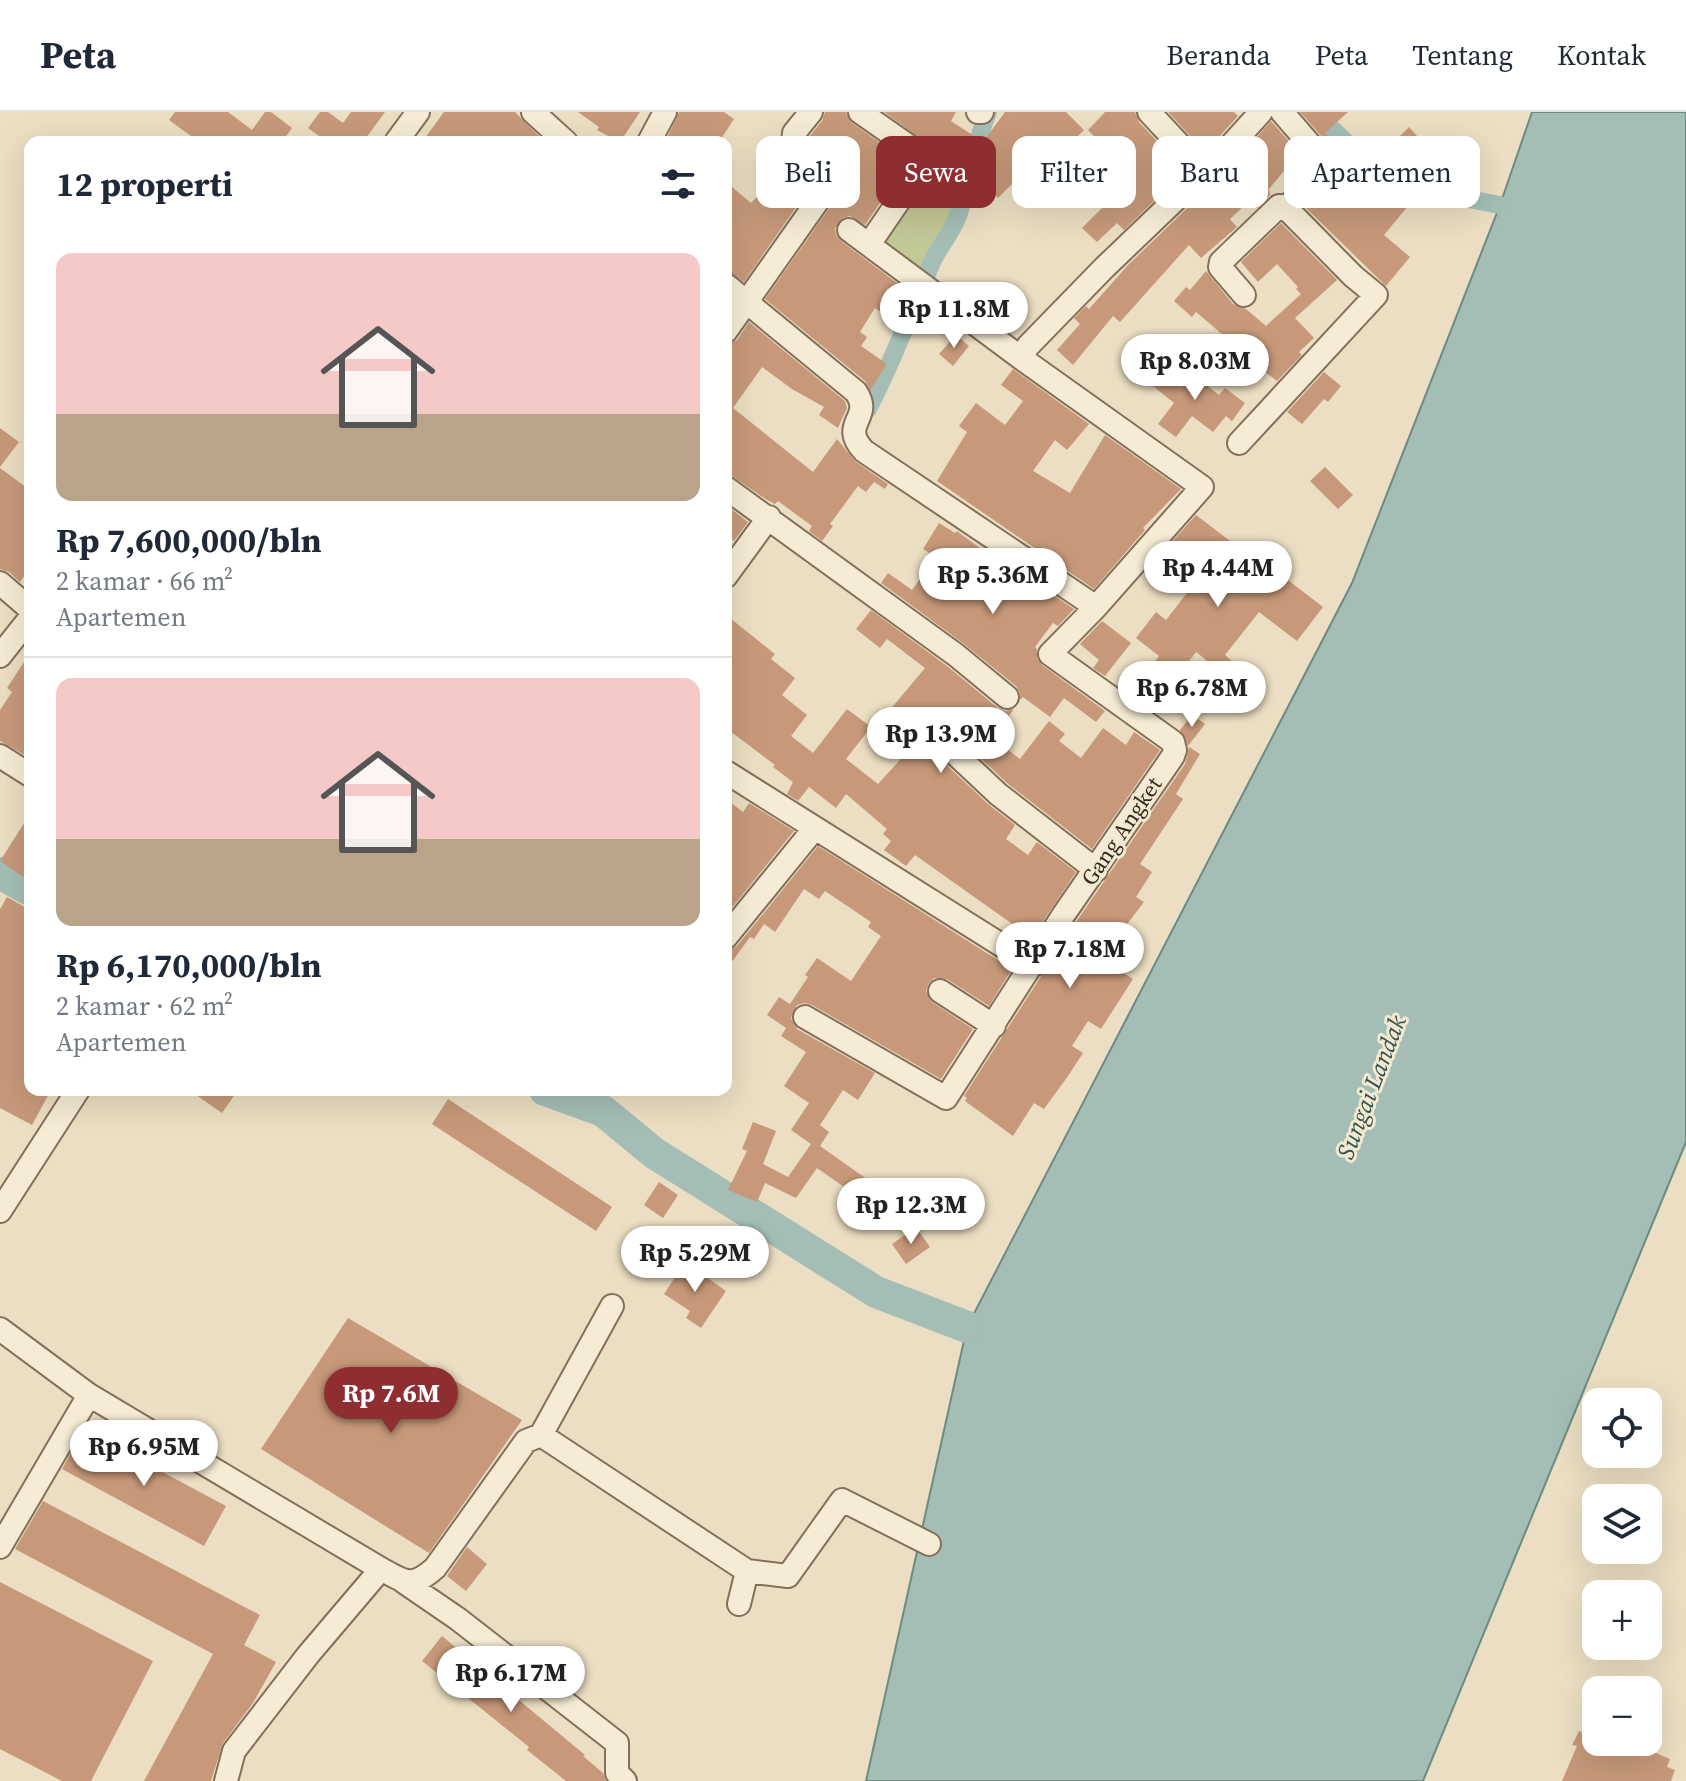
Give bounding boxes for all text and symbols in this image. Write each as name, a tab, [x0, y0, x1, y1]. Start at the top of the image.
text: Peta	[40, 29, 116, 81]
text: Beranda	[1166, 36, 1271, 74]
text: Peta	[1315, 36, 1368, 74]
text: Tentang	[1412, 36, 1513, 74]
text: Kontak	[1557, 36, 1646, 74]
chip: Beli	[756, 136, 860, 208]
chip: Sewa	[876, 136, 996, 208]
chip: Filter	[1012, 136, 1136, 208]
chip: Baru	[1152, 136, 1268, 208]
chip: Apartemen	[1284, 136, 1480, 208]
text: 12 properti	[56, 161, 233, 207]
icon: filters	[656, 162, 700, 206]
pin: Rp 11.8M	[871, 282, 1037, 350]
text: Rp 11.8M	[898, 290, 1010, 326]
icon: home	[306, 305, 450, 449]
pin: Rp 8.03M	[1112, 334, 1278, 402]
text: Rp 8.03M	[1139, 342, 1251, 378]
text: Rp 7,600,000/bln	[56, 517, 322, 563]
pin: Rp 4.44M	[1135, 541, 1301, 609]
pin: Rp 5.36M	[910, 548, 1076, 616]
text: Rp 4.44M	[1162, 549, 1274, 585]
text: Rp 5.36M	[937, 556, 1049, 592]
text: 2 kamar · 66 m²	[56, 563, 233, 599]
text: Apartemen	[56, 599, 186, 635]
pin: Rp 6.78M	[1109, 661, 1275, 729]
text: Rp 6.78M	[1136, 669, 1248, 705]
pin: Rp 13.9M	[858, 707, 1024, 775]
text: Rp 13.9M	[885, 715, 997, 751]
icon: home	[306, 730, 450, 874]
street label: Gang Angket	[1074, 770, 1169, 891]
pin: Rp 7.18M	[987, 922, 1153, 990]
text: Rp 7.18M	[1014, 930, 1126, 966]
text: Rp 6,170,000/bln	[56, 942, 322, 988]
text: 2 kamar · 62 m²	[56, 988, 233, 1024]
water label: Sungai Landak	[1328, 1010, 1414, 1164]
text: Apartemen	[56, 1024, 186, 1060]
pin: Rp 12.3M	[828, 1178, 994, 1246]
text: Rp 12.3M	[855, 1186, 967, 1222]
pin: Rp 5.29M	[612, 1226, 778, 1294]
text: Rp 5.29M	[639, 1234, 751, 1270]
pin: Rp 7.6M	[317, 1367, 465, 1435]
text: Rp 7.6M	[342, 1375, 440, 1411]
map controls	[1582, 1388, 1662, 1756]
button: locate	[1582, 1388, 1662, 1468]
pin: Rp 6.95M	[61, 1420, 227, 1488]
text: Rp 6.95M	[88, 1428, 200, 1464]
button: layers	[1582, 1484, 1662, 1564]
button: +	[1582, 1580, 1662, 1660]
pin: Rp 6.17M	[428, 1646, 594, 1714]
text: Rp 6.17M	[455, 1654, 567, 1690]
button: −	[1582, 1676, 1662, 1756]

